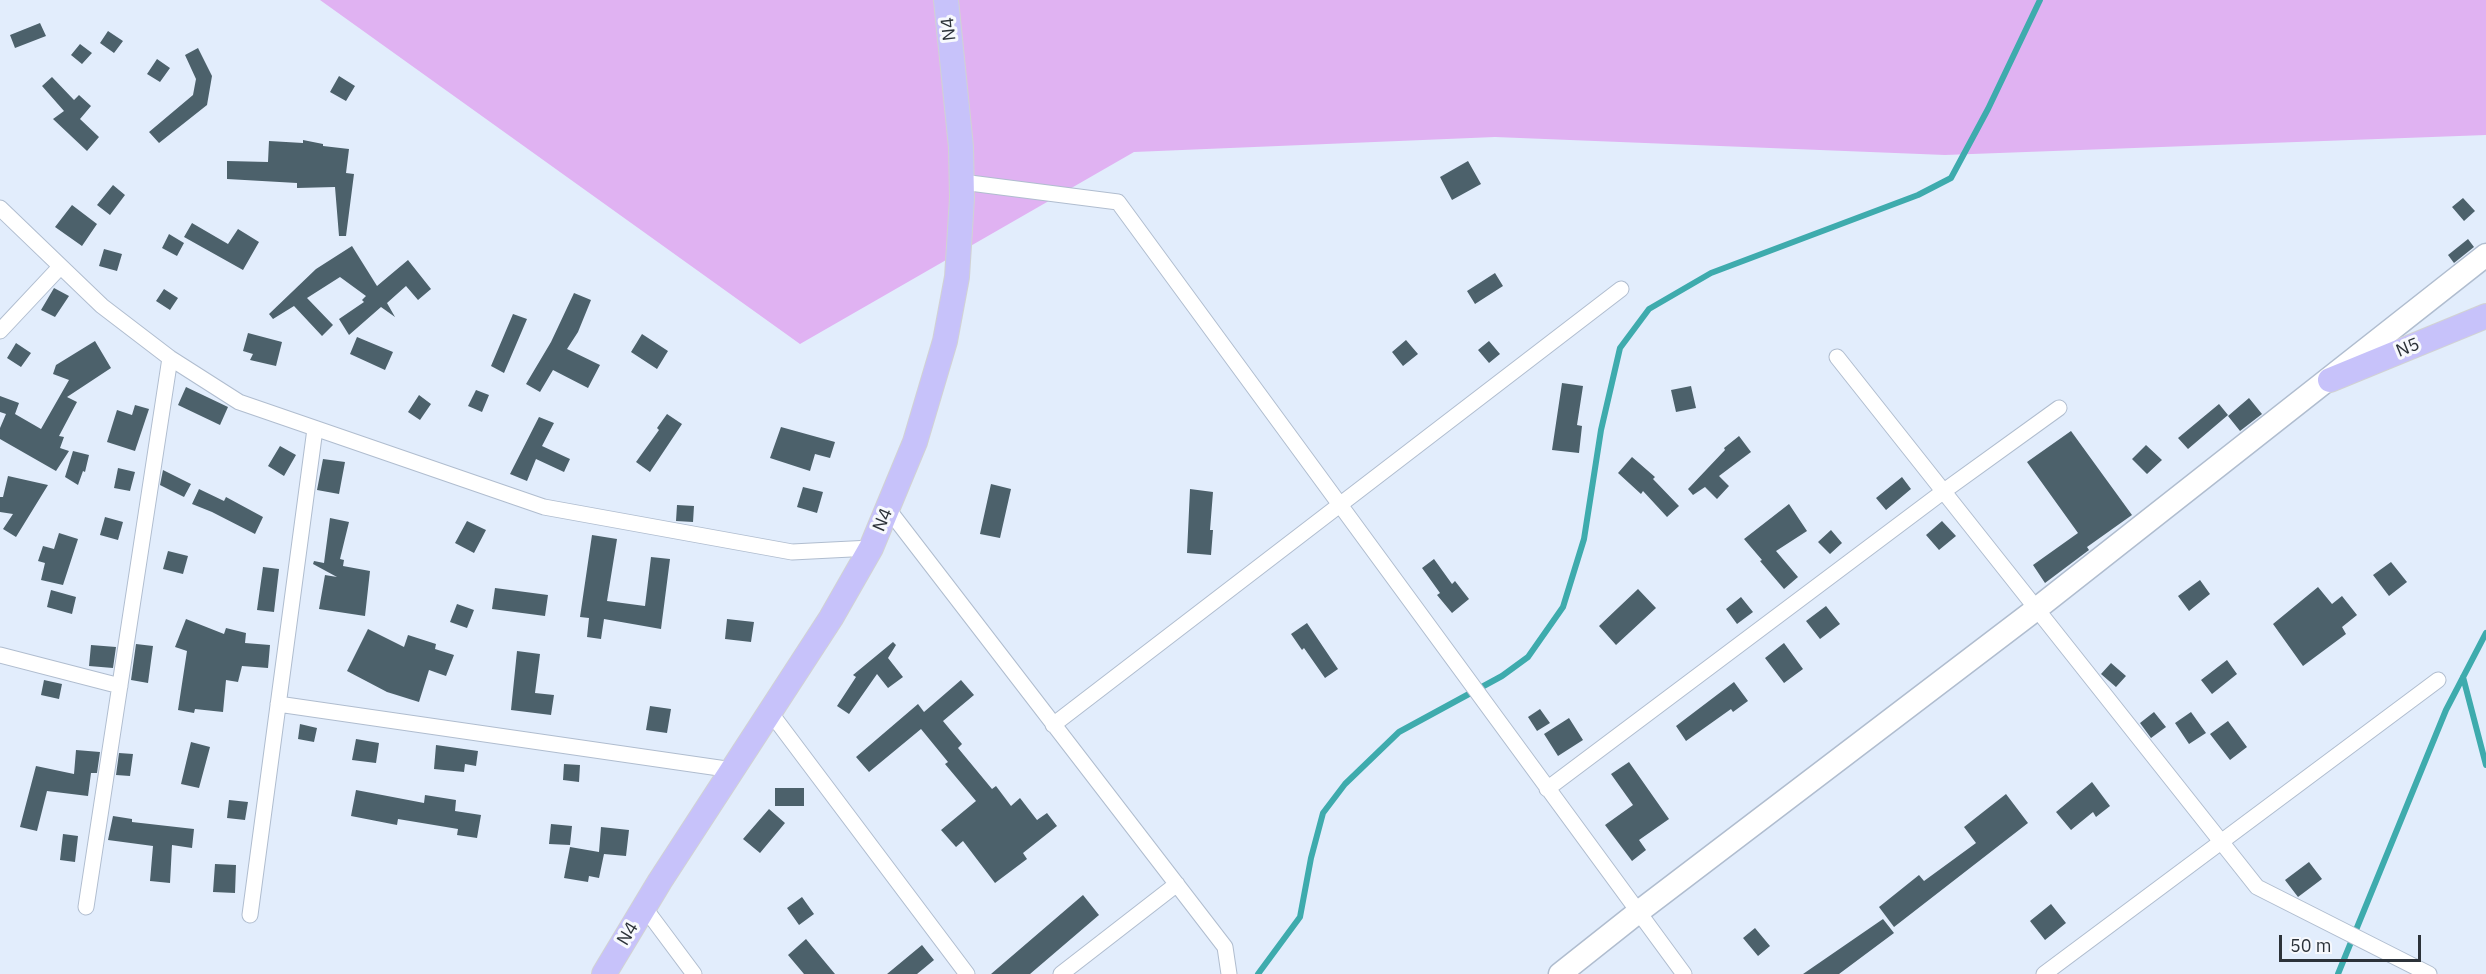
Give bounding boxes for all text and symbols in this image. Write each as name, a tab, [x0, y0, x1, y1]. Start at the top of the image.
street label: N4	[937, 16, 961, 42]
street label: N5	[2393, 334, 2423, 362]
street label: N4	[868, 505, 898, 535]
street label: N4	[613, 918, 643, 950]
scale bar	[2282, 923, 2424, 961]
text: 50 m	[2290, 934, 2332, 957]

